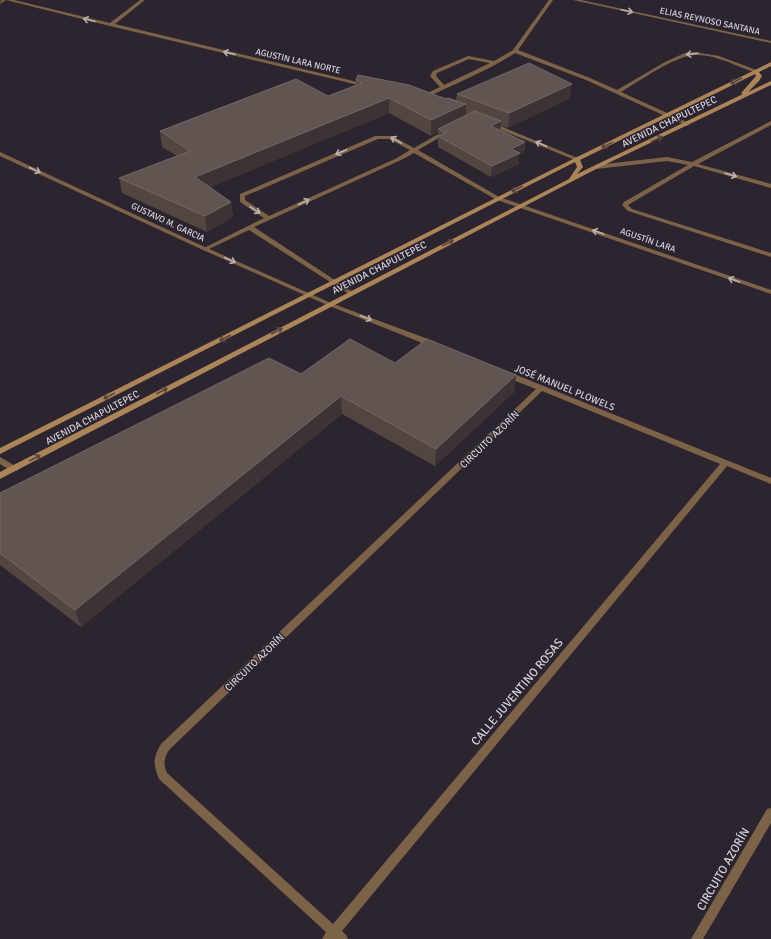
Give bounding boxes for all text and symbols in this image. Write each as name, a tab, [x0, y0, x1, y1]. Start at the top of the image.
street label: ELIAS REYNOSO SANTANA	[659, 5, 762, 38]
one-way arrow	[620, 8, 633, 16]
one-way arrow	[82, 16, 95, 23]
street label: AGUSTIN LARA NORTE	[254, 46, 342, 77]
one-way arrow	[223, 49, 236, 56]
one-way arrow	[686, 50, 699, 58]
one-way arrow	[730, 78, 742, 85]
street label: AVENIDA CHAPULTEPEC	[620, 94, 719, 150]
one-way arrow	[651, 135, 663, 142]
one-way arrow	[390, 136, 402, 144]
one-way arrow	[536, 139, 548, 147]
one-way arrow	[601, 142, 613, 149]
one-way arrow	[335, 149, 347, 157]
one-way arrow	[29, 167, 41, 174]
one-way arrow	[724, 171, 737, 179]
one-way arrow	[512, 186, 524, 194]
one-way arrow	[298, 198, 310, 205]
street label: GUSTAVO M. GARCIA	[129, 201, 207, 245]
one-way arrow	[250, 205, 261, 214]
street label: AGUSTÍN LARA	[619, 224, 678, 255]
one-way arrow	[593, 228, 605, 236]
street label: AVENIDA CHAPULTEPEC	[330, 239, 429, 297]
one-way arrow	[442, 239, 454, 246]
one-way arrow	[223, 257, 235, 264]
one-way arrow	[729, 275, 741, 283]
one-way arrow	[359, 314, 371, 322]
one-way arrow	[271, 327, 283, 334]
one-way arrow	[219, 335, 231, 342]
street label: JOSÉ MANUEL PLOWELS	[513, 361, 617, 414]
one-way arrow	[156, 387, 168, 394]
street label: AVENIDA CHAPULTEPEC	[43, 388, 141, 448]
one-way arrow	[103, 393, 115, 400]
street label: CIRCUITO AZORÍN	[457, 408, 522, 471]
one-way arrow	[29, 454, 41, 461]
street label: CIRCUITO AZORÍN	[222, 631, 287, 694]
street label: CALLE JUVENTINO ROSAS	[468, 635, 567, 749]
street label: CIRCUITO AZORÍN	[694, 825, 753, 913]

